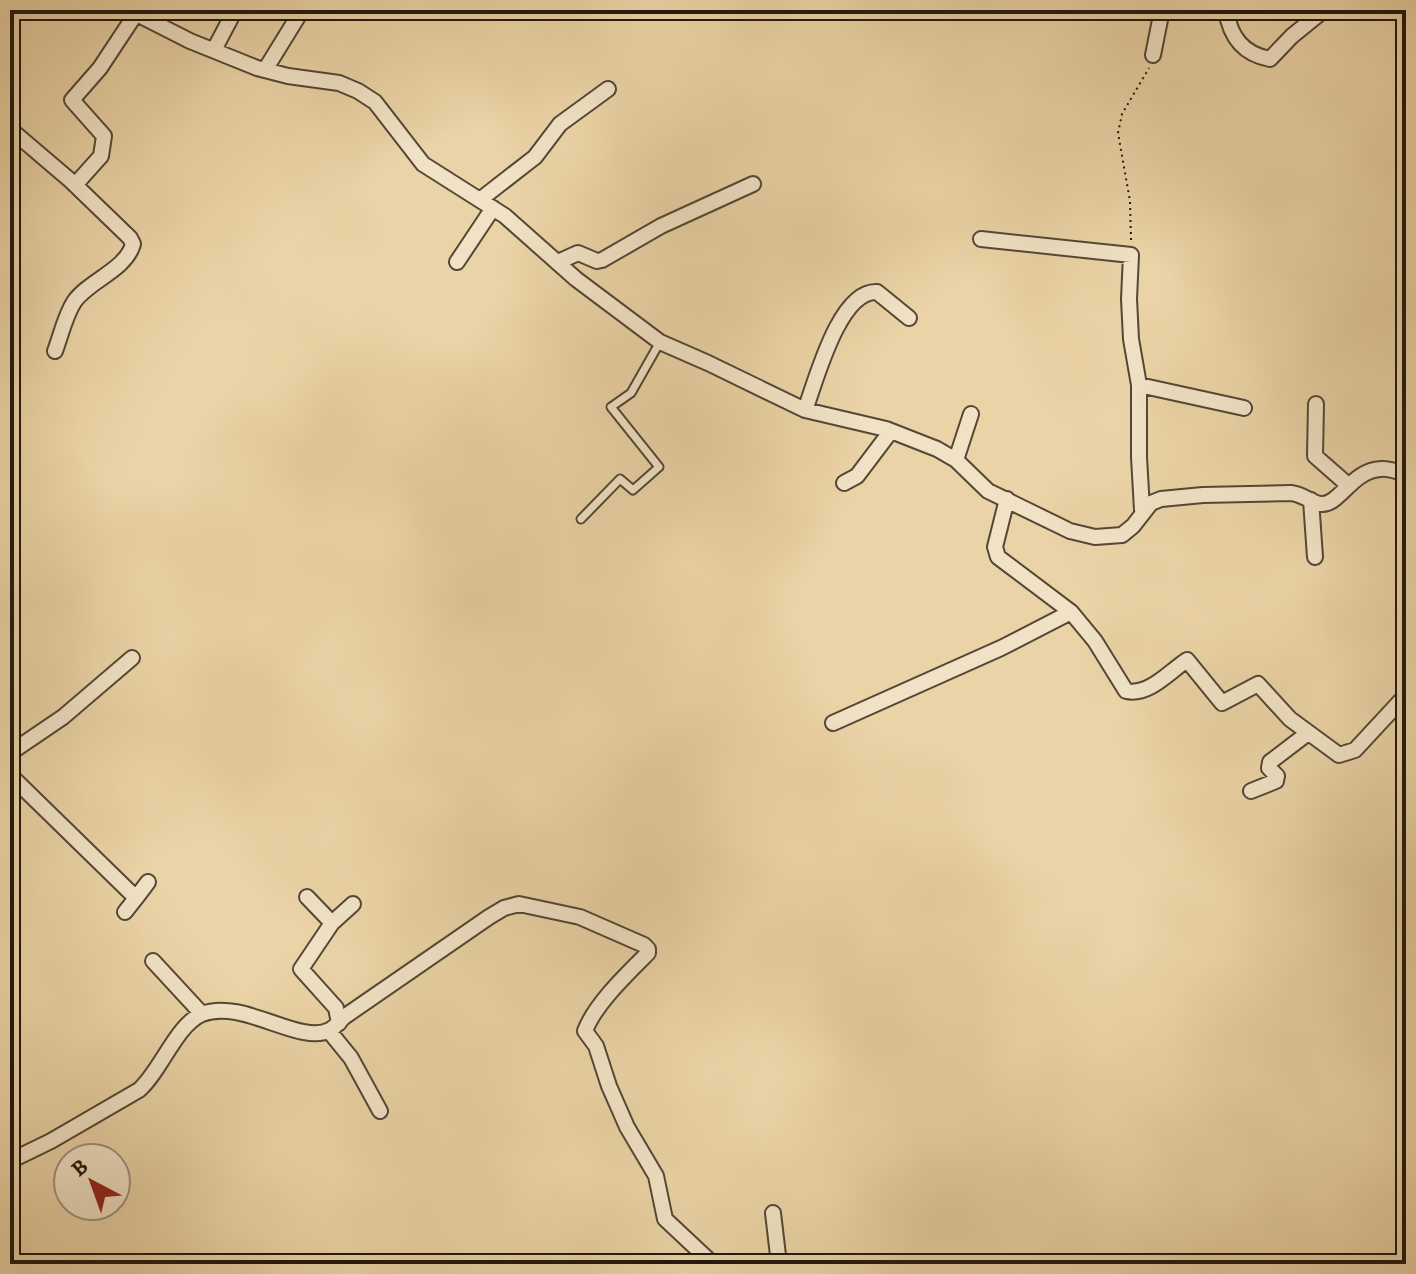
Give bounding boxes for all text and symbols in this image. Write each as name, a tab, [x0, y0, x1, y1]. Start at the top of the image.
north arrow	[52, 1142, 132, 1222]
text: B	[64, 1152, 95, 1184]

